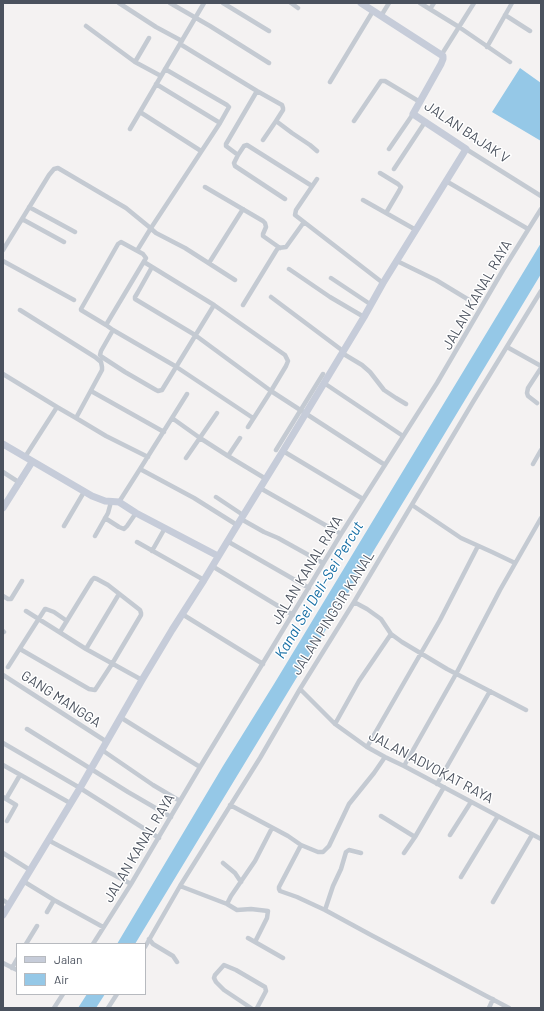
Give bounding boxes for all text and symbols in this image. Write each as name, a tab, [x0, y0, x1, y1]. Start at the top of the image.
street label: JALAN BAJAK V	[421, 97, 513, 167]
street label: JALAN KANAL RAYA	[439, 237, 515, 353]
street label: JALAN KANAL RAYA	[268, 513, 346, 627]
water label: Kanal Sei Deli–Sei Percut	[271, 518, 367, 662]
street label: JALAN PINGGIR KANAL	[288, 548, 378, 678]
street label: GANG MANGGA	[18, 667, 104, 731]
street label: JALAN ADVOKAT RAYA	[366, 727, 496, 807]
street label: JALAN KANAL RAYA	[100, 791, 178, 905]
legend	[16, 943, 146, 995]
text: Jalan	[54, 952, 82, 966]
text: Air	[54, 972, 69, 986]

